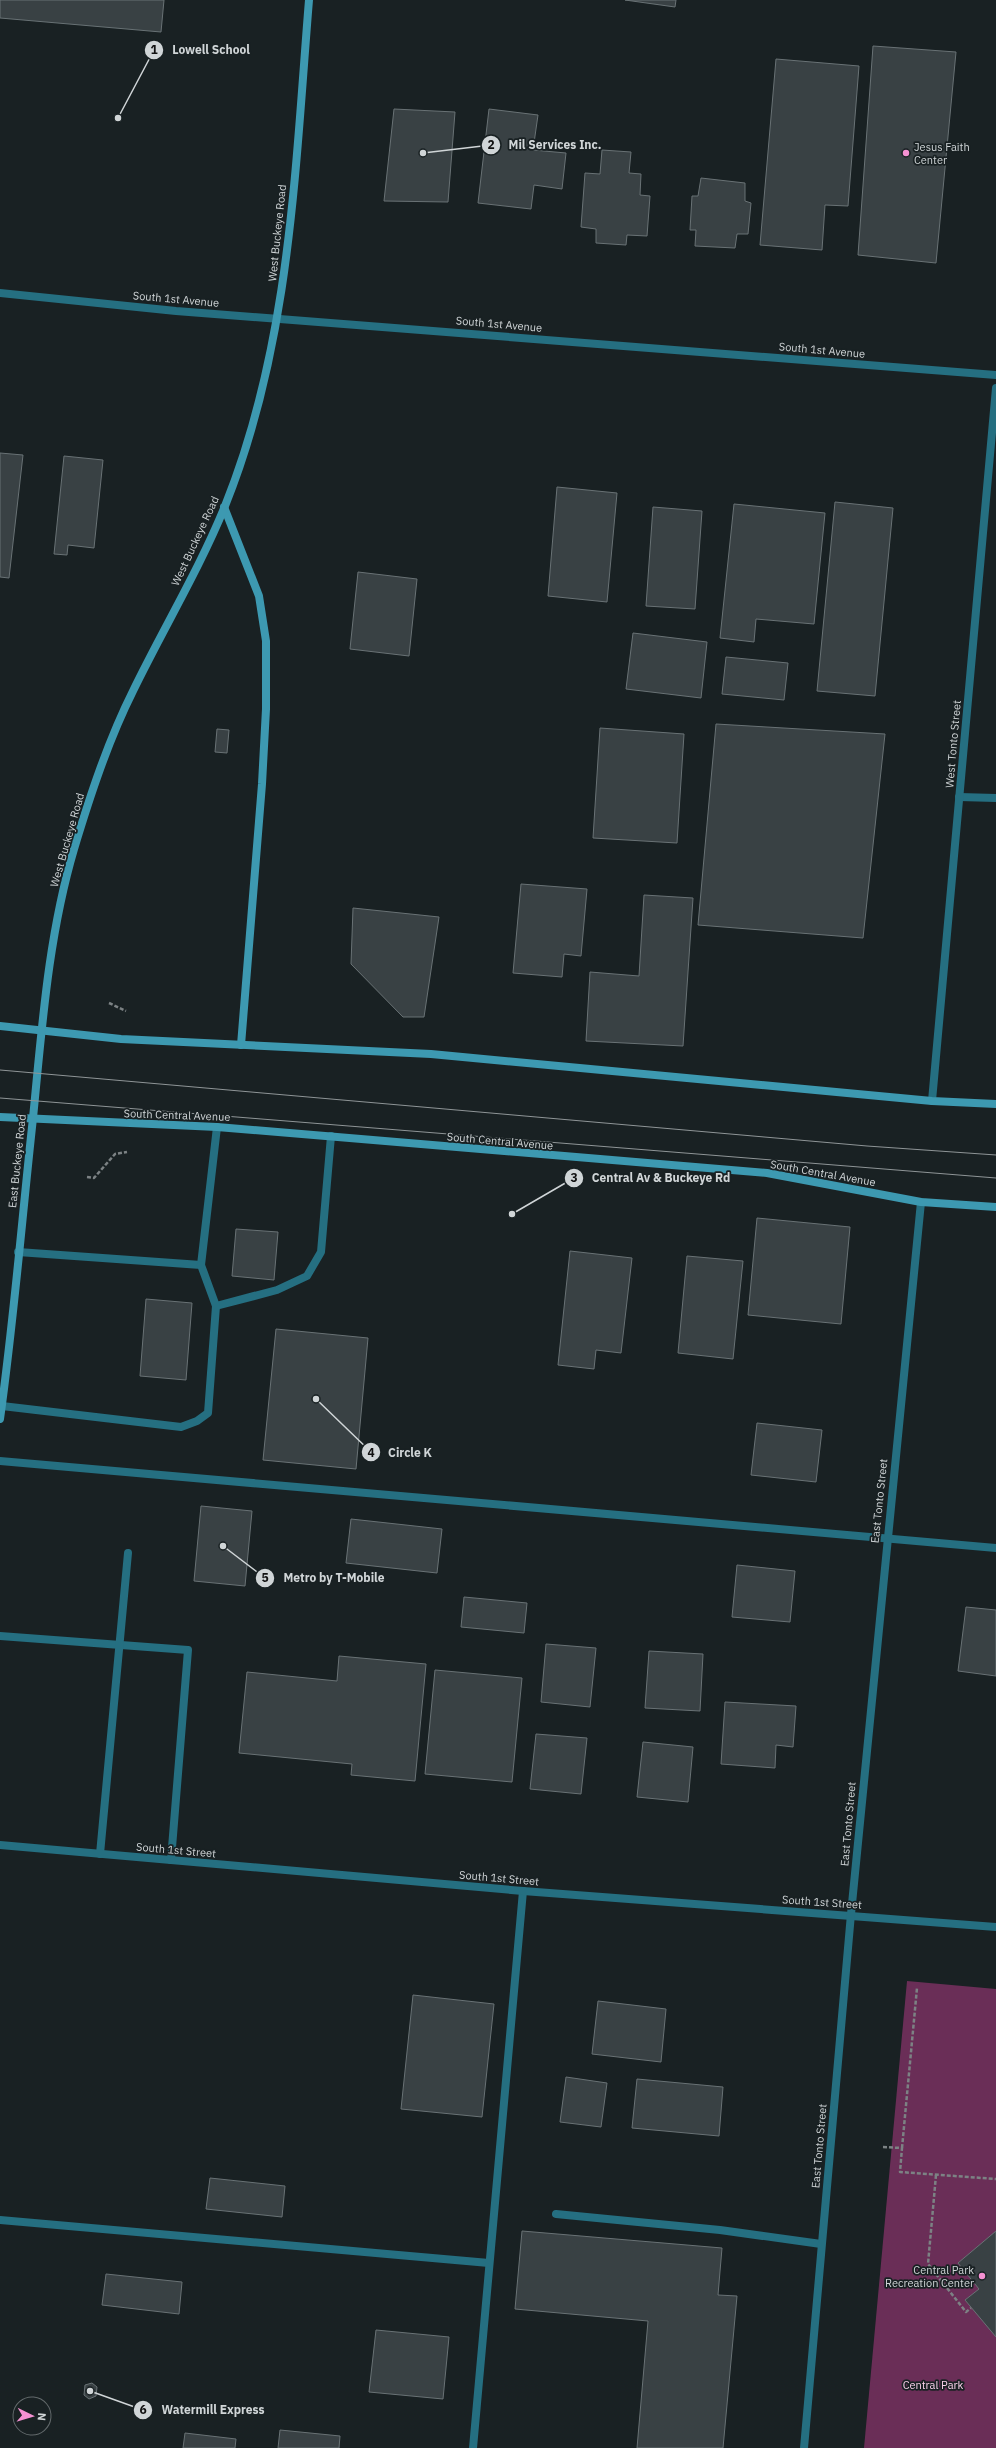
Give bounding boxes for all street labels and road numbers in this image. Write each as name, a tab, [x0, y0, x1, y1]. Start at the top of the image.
street label: West Buckeye Road	[265, 184, 289, 282]
street label: South 1st Avenue	[132, 288, 220, 310]
street label: South 1st Avenue	[455, 313, 543, 335]
street label: South 1st Avenue	[778, 339, 866, 361]
street label: West Buckeye Road	[168, 494, 222, 588]
street label: West Tonto Street	[942, 699, 964, 789]
street label: West Buckeye Road	[47, 791, 87, 889]
street label: South Central Avenue	[123, 1106, 231, 1124]
street label: East Buckeye Road	[5, 1114, 29, 1208]
street label: South Central Avenue	[446, 1129, 554, 1153]
street label: South Central Avenue	[769, 1157, 877, 1189]
street label: East Tonto Street	[868, 1458, 890, 1544]
street label: East Tonto Street	[837, 1781, 859, 1867]
street label: South 1st Street	[136, 1840, 217, 1860]
street label: South 1st Street	[459, 1868, 540, 1888]
street label: South 1st Street	[782, 1892, 863, 1912]
street label: East Tonto Street	[808, 2103, 830, 2189]

